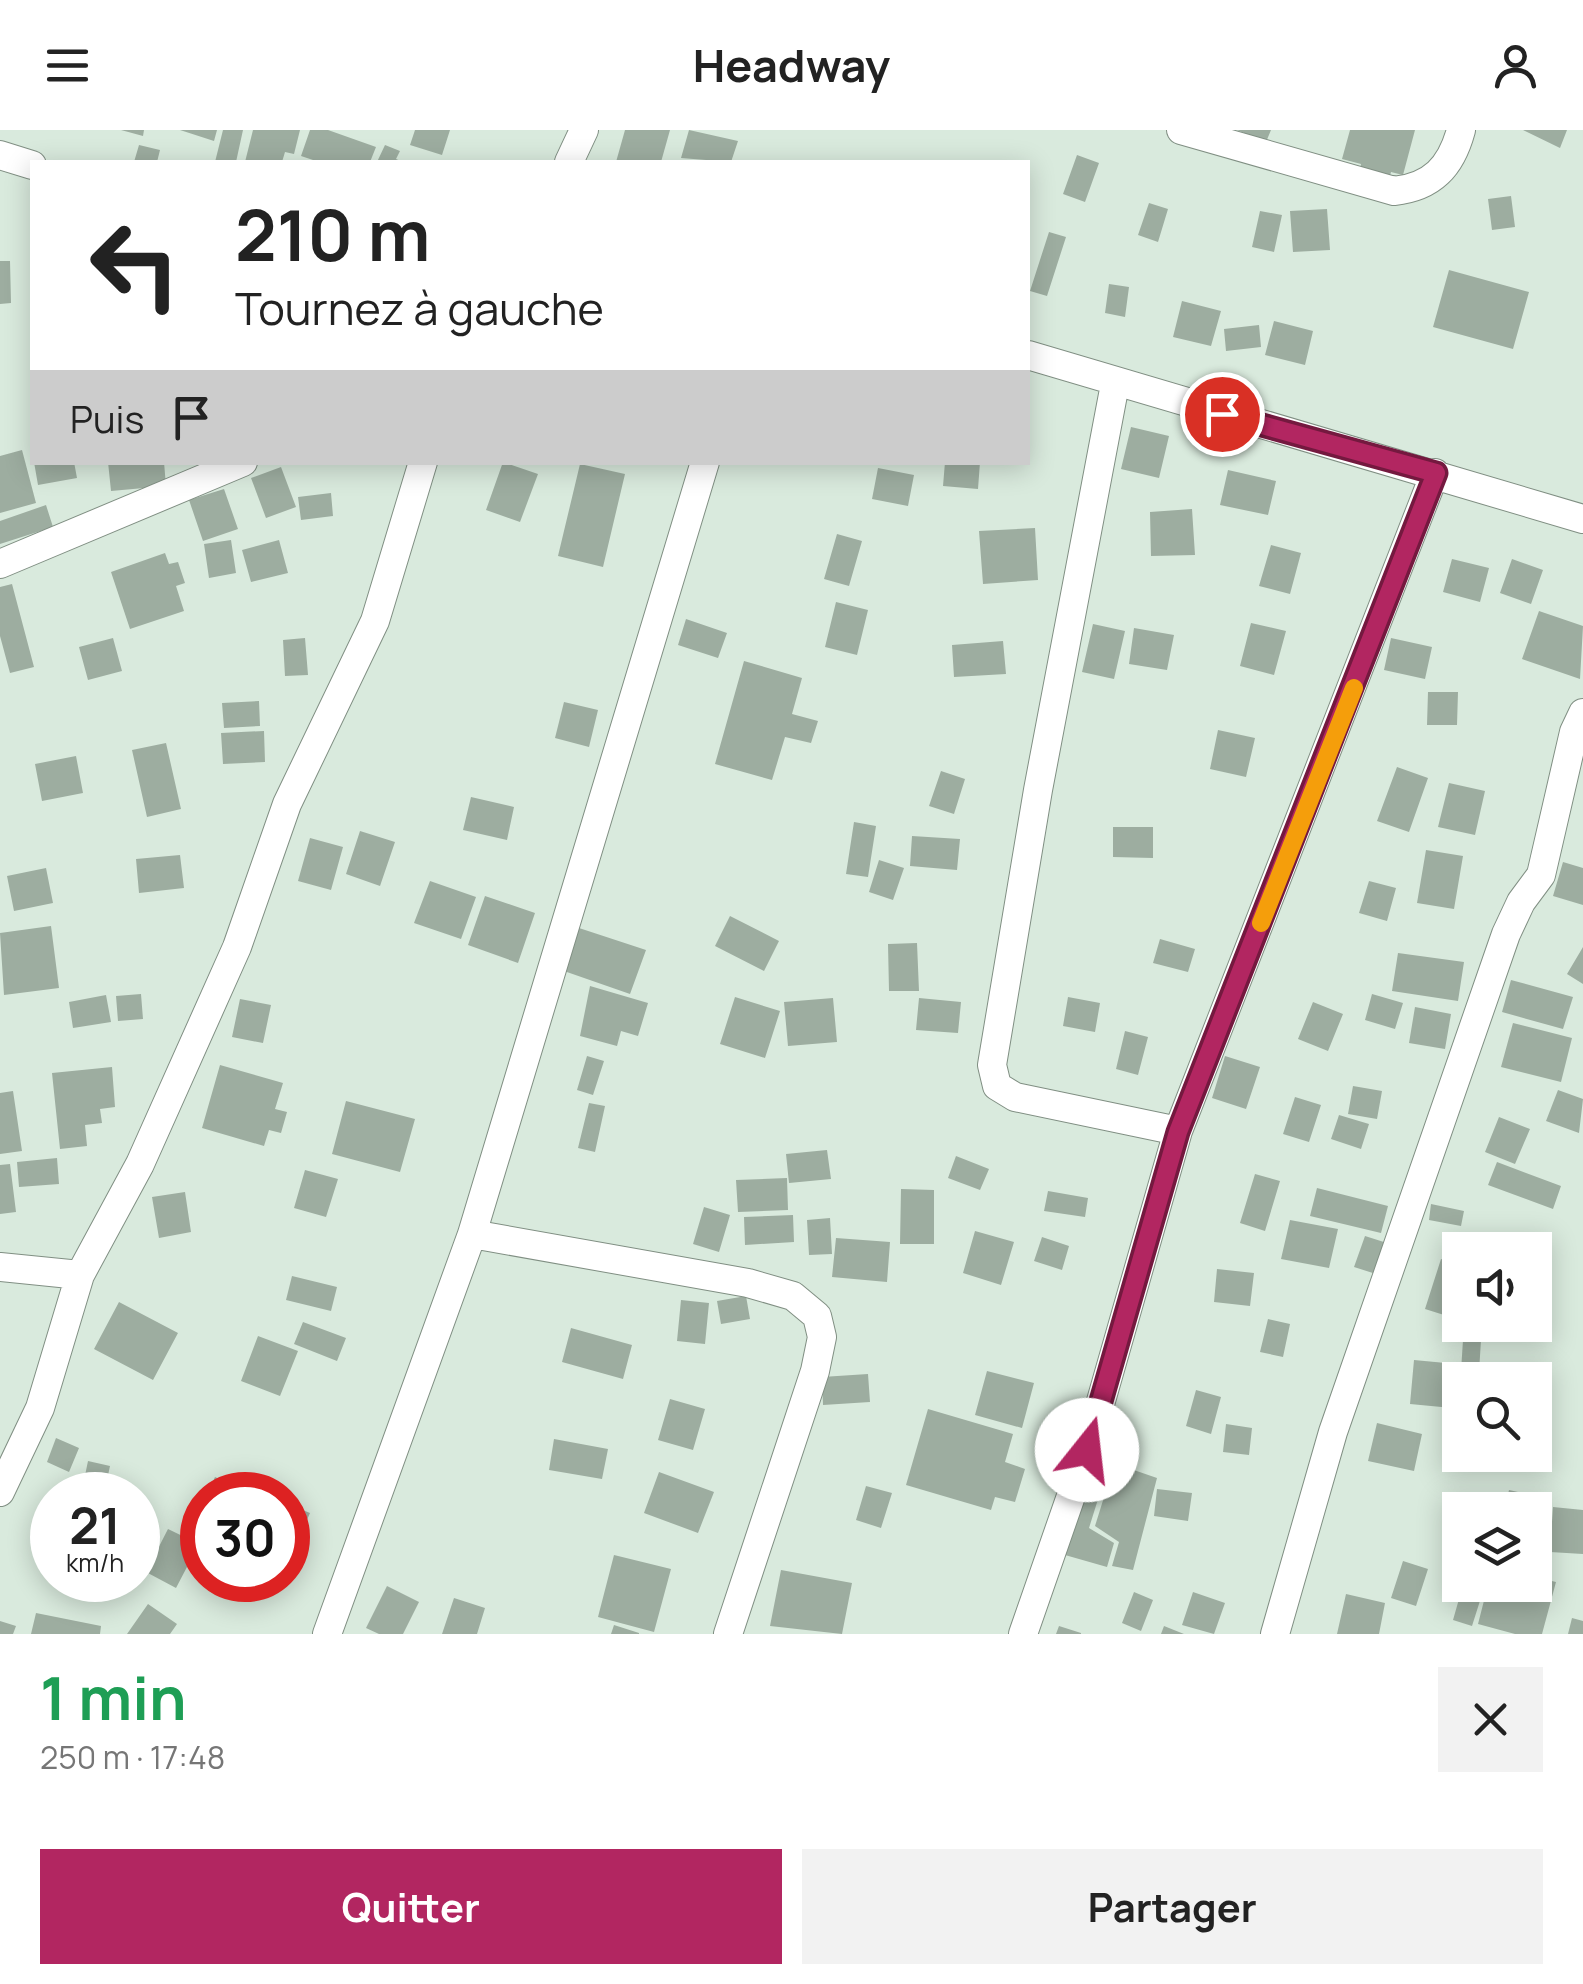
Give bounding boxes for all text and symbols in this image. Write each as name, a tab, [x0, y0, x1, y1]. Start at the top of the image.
text: Headway	[693, 34, 890, 96]
icon: menu	[40, 38, 95, 93]
icon: person	[1488, 38, 1543, 93]
text: 210 m	[235, 186, 430, 282]
icon: left	[70, 200, 200, 330]
text: Tournez à gauche	[235, 277, 604, 339]
pin	[1180, 372, 1265, 457]
icon: arrive	[1195, 387, 1250, 442]
icon: arrive	[164, 390, 219, 445]
text: Puis	[70, 392, 144, 444]
map controls	[1442, 1232, 1552, 1602]
button: sound	[1442, 1232, 1552, 1342]
button: search	[1442, 1362, 1552, 1472]
position arrow	[1035, 1398, 1139, 1502]
speed limit sign: 30	[180, 1472, 310, 1602]
text: 21	[69, 1491, 121, 1559]
button: layers	[1442, 1492, 1552, 1602]
text: km/h	[66, 1545, 124, 1580]
text: 1 min	[40, 1656, 187, 1738]
button: close	[1438, 1667, 1543, 1772]
text: 250 m · 17:48	[40, 1735, 225, 1779]
button: Quitter	[40, 1849, 782, 1964]
button: Partager	[802, 1849, 1543, 1964]

